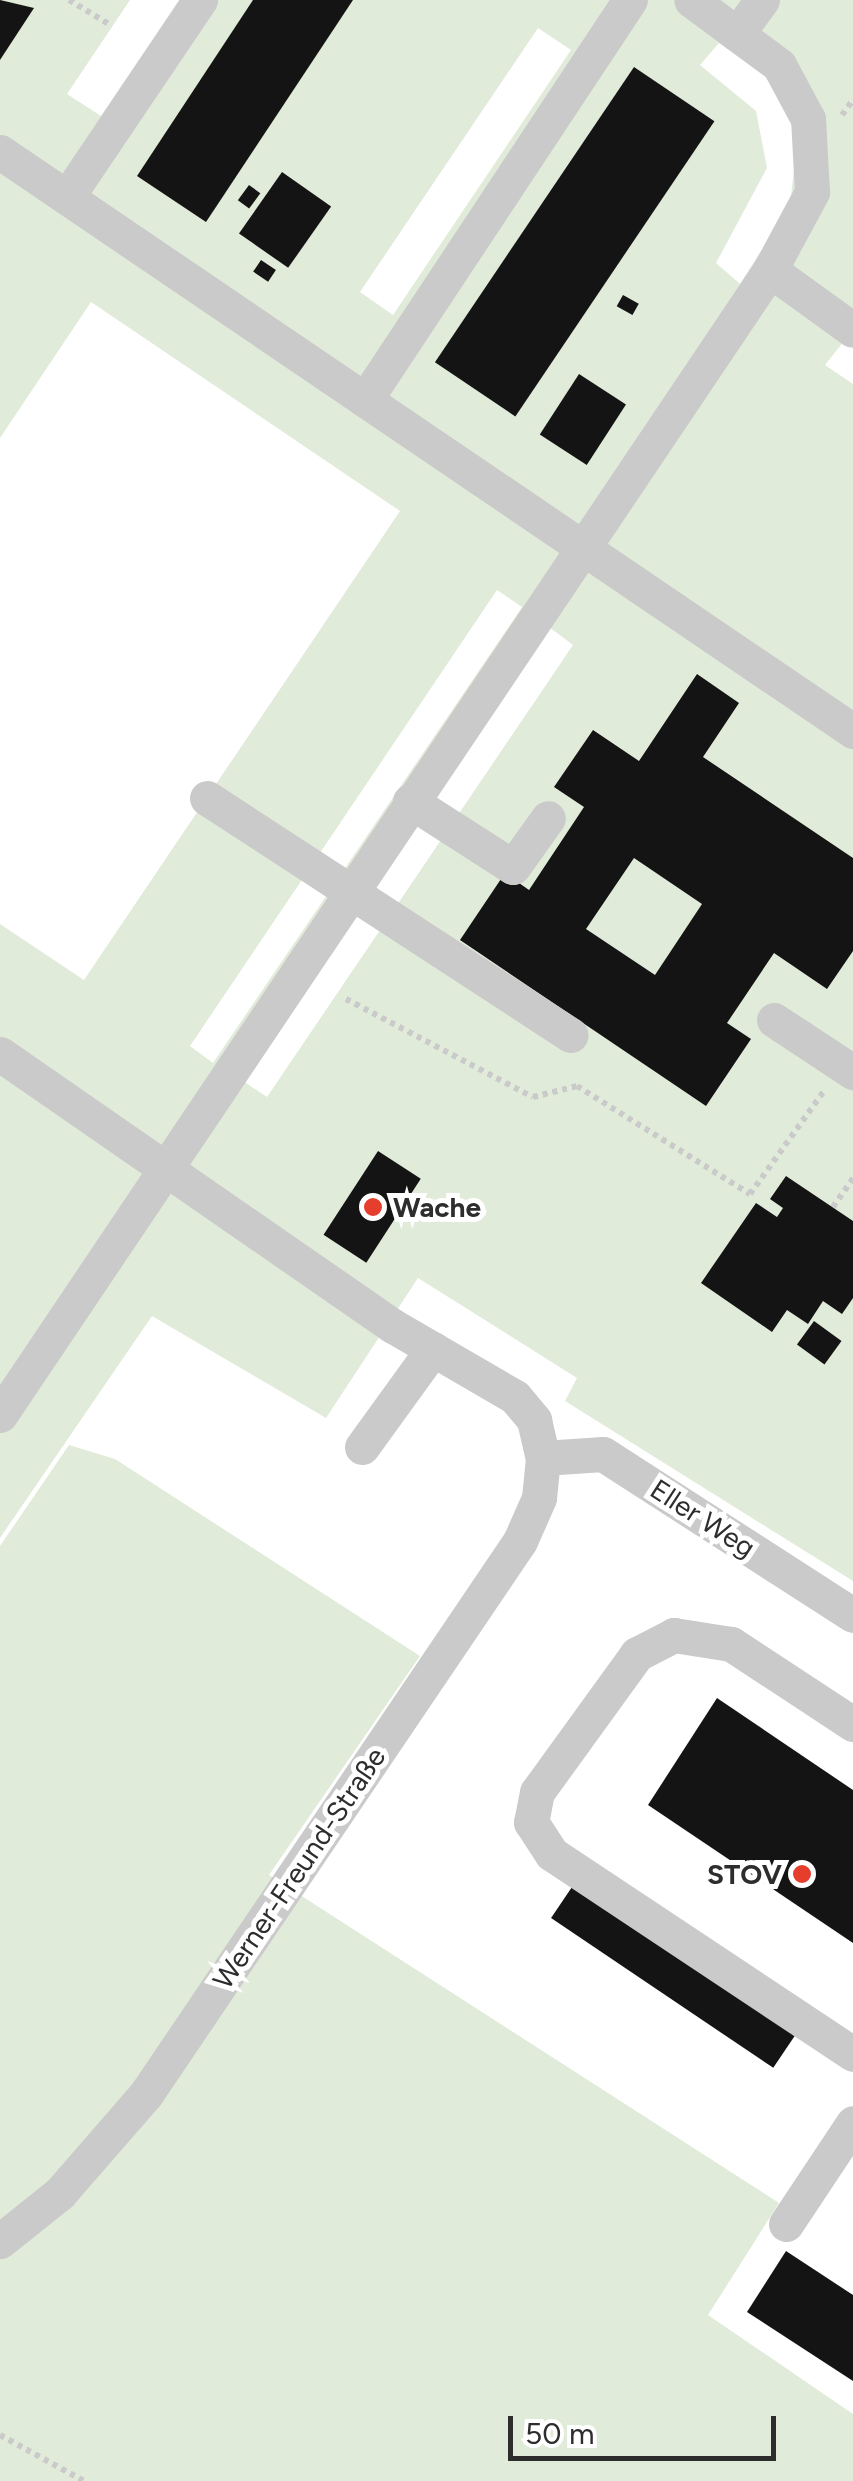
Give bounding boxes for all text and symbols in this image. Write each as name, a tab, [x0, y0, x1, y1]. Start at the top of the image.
place label: Wache	[393, 1190, 481, 1224]
marker: Wache	[362, 1196, 384, 1218]
street label: Eller Weg	[644, 1472, 762, 1564]
street label: Werner-Freund-Straße	[206, 1741, 392, 1995]
place label: STOV	[707, 1857, 782, 1891]
marker: STOV	[791, 1863, 813, 1885]
scale bar	[513, 2396, 780, 2458]
text: 50 m	[525, 2415, 594, 2452]

